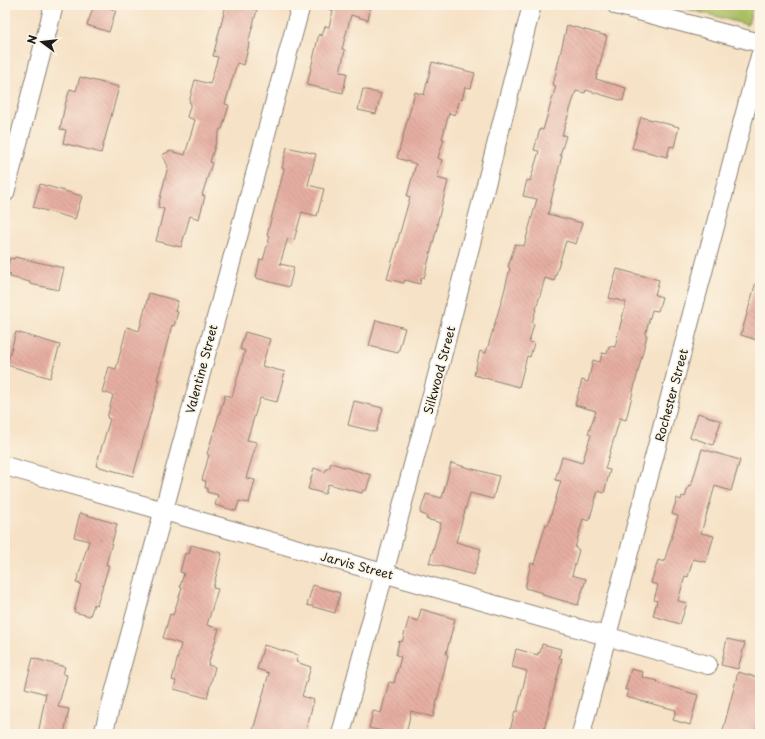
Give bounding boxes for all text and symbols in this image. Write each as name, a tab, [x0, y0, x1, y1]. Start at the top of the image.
north arrow	[22, 22, 62, 62]
text: N	[23, 33, 41, 46]
street label: Valentine Street	[180, 322, 222, 416]
street label: Silkwood Street	[419, 324, 459, 416]
street label: Rochester Street	[650, 347, 692, 443]
street label: Jarvis Street	[319, 547, 395, 583]

